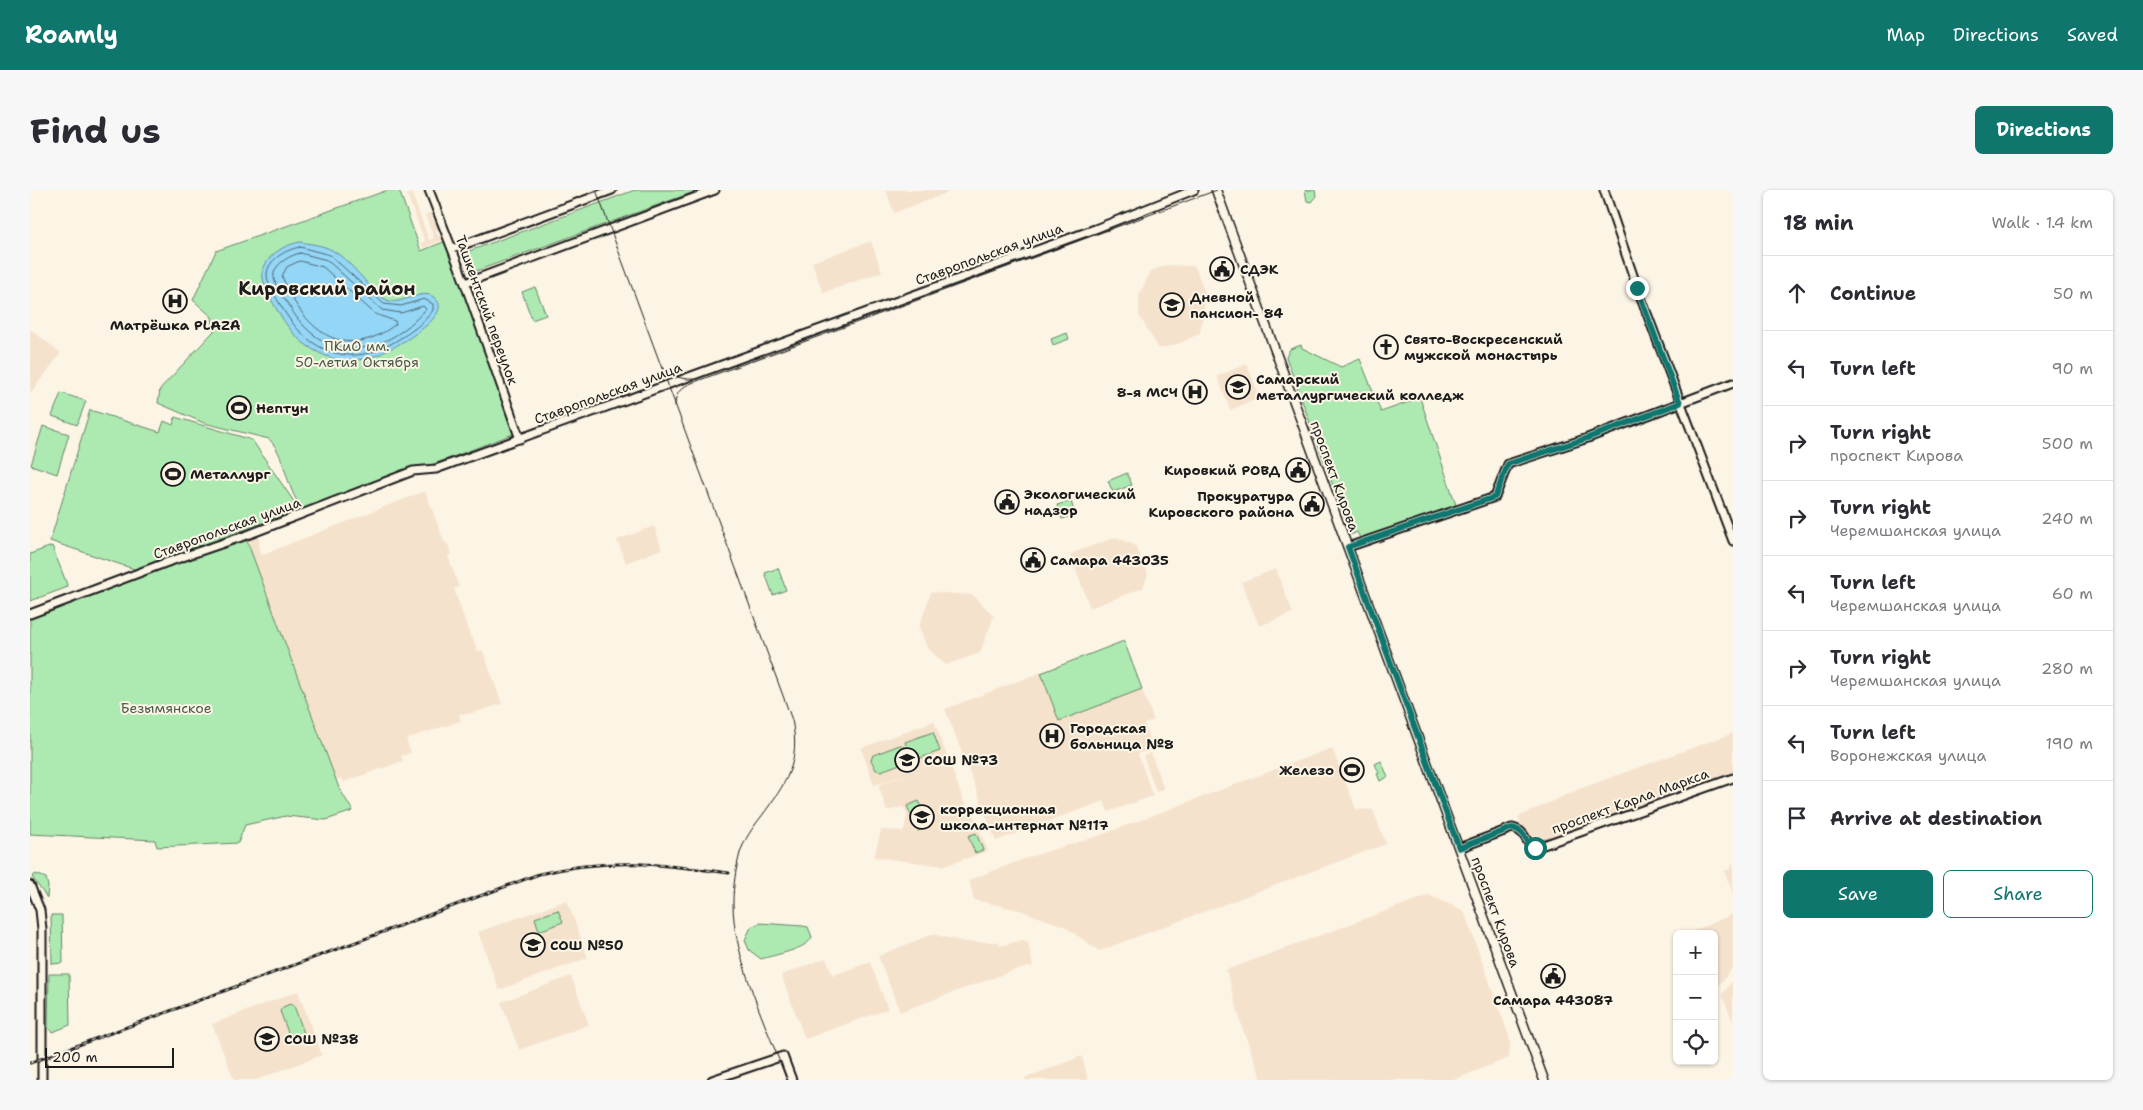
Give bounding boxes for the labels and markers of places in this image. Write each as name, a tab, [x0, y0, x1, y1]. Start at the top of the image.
public building icon: СДЭК	[1209, 256, 1235, 282]
place label: СДЭК	[1240, 260, 1279, 278]
hospital icon: Матрёшка PLAZA	[162, 288, 188, 314]
place label: Дневной пансион- 84	[1190, 288, 1283, 322]
school or university icon: Дневной пансион- 84	[1159, 292, 1185, 318]
place label: Матрёшка PLAZA	[110, 316, 241, 334]
place label: Свято-Воскресенский мужской монастырь	[1404, 330, 1563, 364]
church icon: Свято-Воскресенский мужской монастырь	[1373, 334, 1399, 360]
place label: Самарский металлургический колледж	[1256, 370, 1464, 404]
school or university icon: Самарский металлургический колледж	[1225, 374, 1251, 400]
hospital icon: 8-я МСЧ	[1182, 379, 1208, 405]
place label: 8-я МСЧ	[1117, 383, 1178, 401]
sports icon: Нептун	[226, 395, 252, 421]
place label: Нептун	[256, 399, 309, 417]
public building icon: Кировкий РОВД	[1285, 457, 1311, 483]
sports icon: Металлург	[160, 461, 186, 487]
place label: Кировкий РОВД	[1164, 461, 1281, 479]
place label: Металлург	[190, 465, 271, 483]
place label: Экологический надзор	[1024, 485, 1136, 519]
place label: Прокуратура Кировского района	[1148, 487, 1294, 521]
public building icon: Экологический надзор	[994, 489, 1020, 515]
public building icon: Прокуратура Кировского района	[1299, 491, 1325, 517]
public building icon: Самара 443035	[1020, 547, 1046, 573]
place label: Самара 443035	[1050, 551, 1169, 569]
place label: Городская больница №8	[1070, 719, 1174, 753]
hospital icon: Городская больница №8	[1039, 723, 1065, 749]
school or university icon: СОШ №73	[894, 747, 920, 773]
place label: СОШ №73	[924, 751, 998, 769]
sports icon: Железо	[1339, 757, 1365, 783]
place label: Железо	[1279, 761, 1334, 779]
place label: коррекционная школа-интернат №117	[940, 800, 1109, 834]
school or university icon: коррекционная школа-интернат №117	[909, 804, 935, 830]
school or university icon: СОШ №50	[520, 932, 546, 958]
place label: СОШ №50	[550, 936, 624, 954]
public building icon: Самара 443087	[1540, 963, 1566, 989]
place label: Самара 443087	[1493, 991, 1613, 1009]
school or university icon: СОШ №38	[254, 1026, 280, 1052]
place label: СОШ №38	[284, 1030, 359, 1048]

